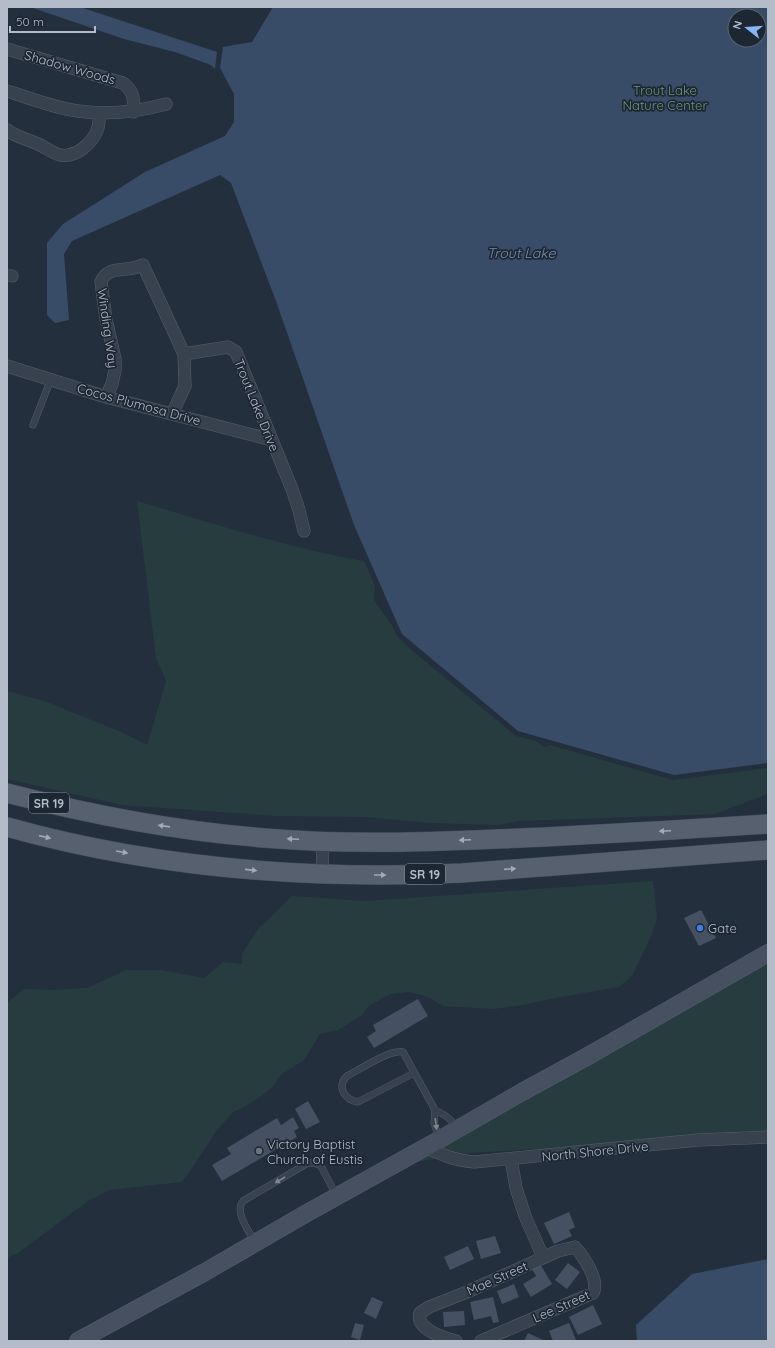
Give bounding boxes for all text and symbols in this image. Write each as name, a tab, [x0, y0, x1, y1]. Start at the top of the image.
scale bar	[10, 8, 95, 34]
north arrow	[727, 8, 767, 48]
text: 50 m	[16, 14, 44, 29]
text: N	[730, 19, 745, 31]
street label: Shadow Woods	[23, 46, 117, 88]
park label: Trout Lake Nature Center	[623, 82, 707, 113]
water label: Trout Lake	[487, 244, 556, 262]
street label: Winding Way	[94, 287, 122, 369]
street label: Trout Lake Drive	[231, 356, 283, 454]
street label: Cocos Plumosa Drive	[75, 380, 203, 428]
road number: SR 19	[29, 793, 69, 813]
one-way arrow	[158, 823, 170, 829]
one-way arrow	[659, 827, 671, 834]
one-way arrow	[39, 834, 51, 840]
one-way arrow	[287, 836, 299, 843]
one-way arrow	[459, 837, 471, 844]
one-way arrow	[116, 850, 128, 856]
road number: SR 19	[405, 864, 445, 884]
one-way arrow	[244, 866, 257, 873]
one-way arrow	[504, 866, 516, 873]
one-way arrow	[374, 872, 387, 878]
place label: Gate	[708, 920, 737, 936]
marker: Gate	[695, 923, 705, 933]
one-way arrow	[433, 1118, 439, 1130]
place label: Victory Baptist Church of Eustis	[267, 1136, 363, 1167]
street label: North Shore Drive	[541, 1137, 649, 1165]
marker: Victory Baptist Church of Eustis	[254, 1146, 264, 1156]
one-way arrow	[274, 1176, 286, 1183]
street label: Mae Street	[464, 1257, 530, 1299]
street label: Lee Street	[530, 1286, 592, 1326]

